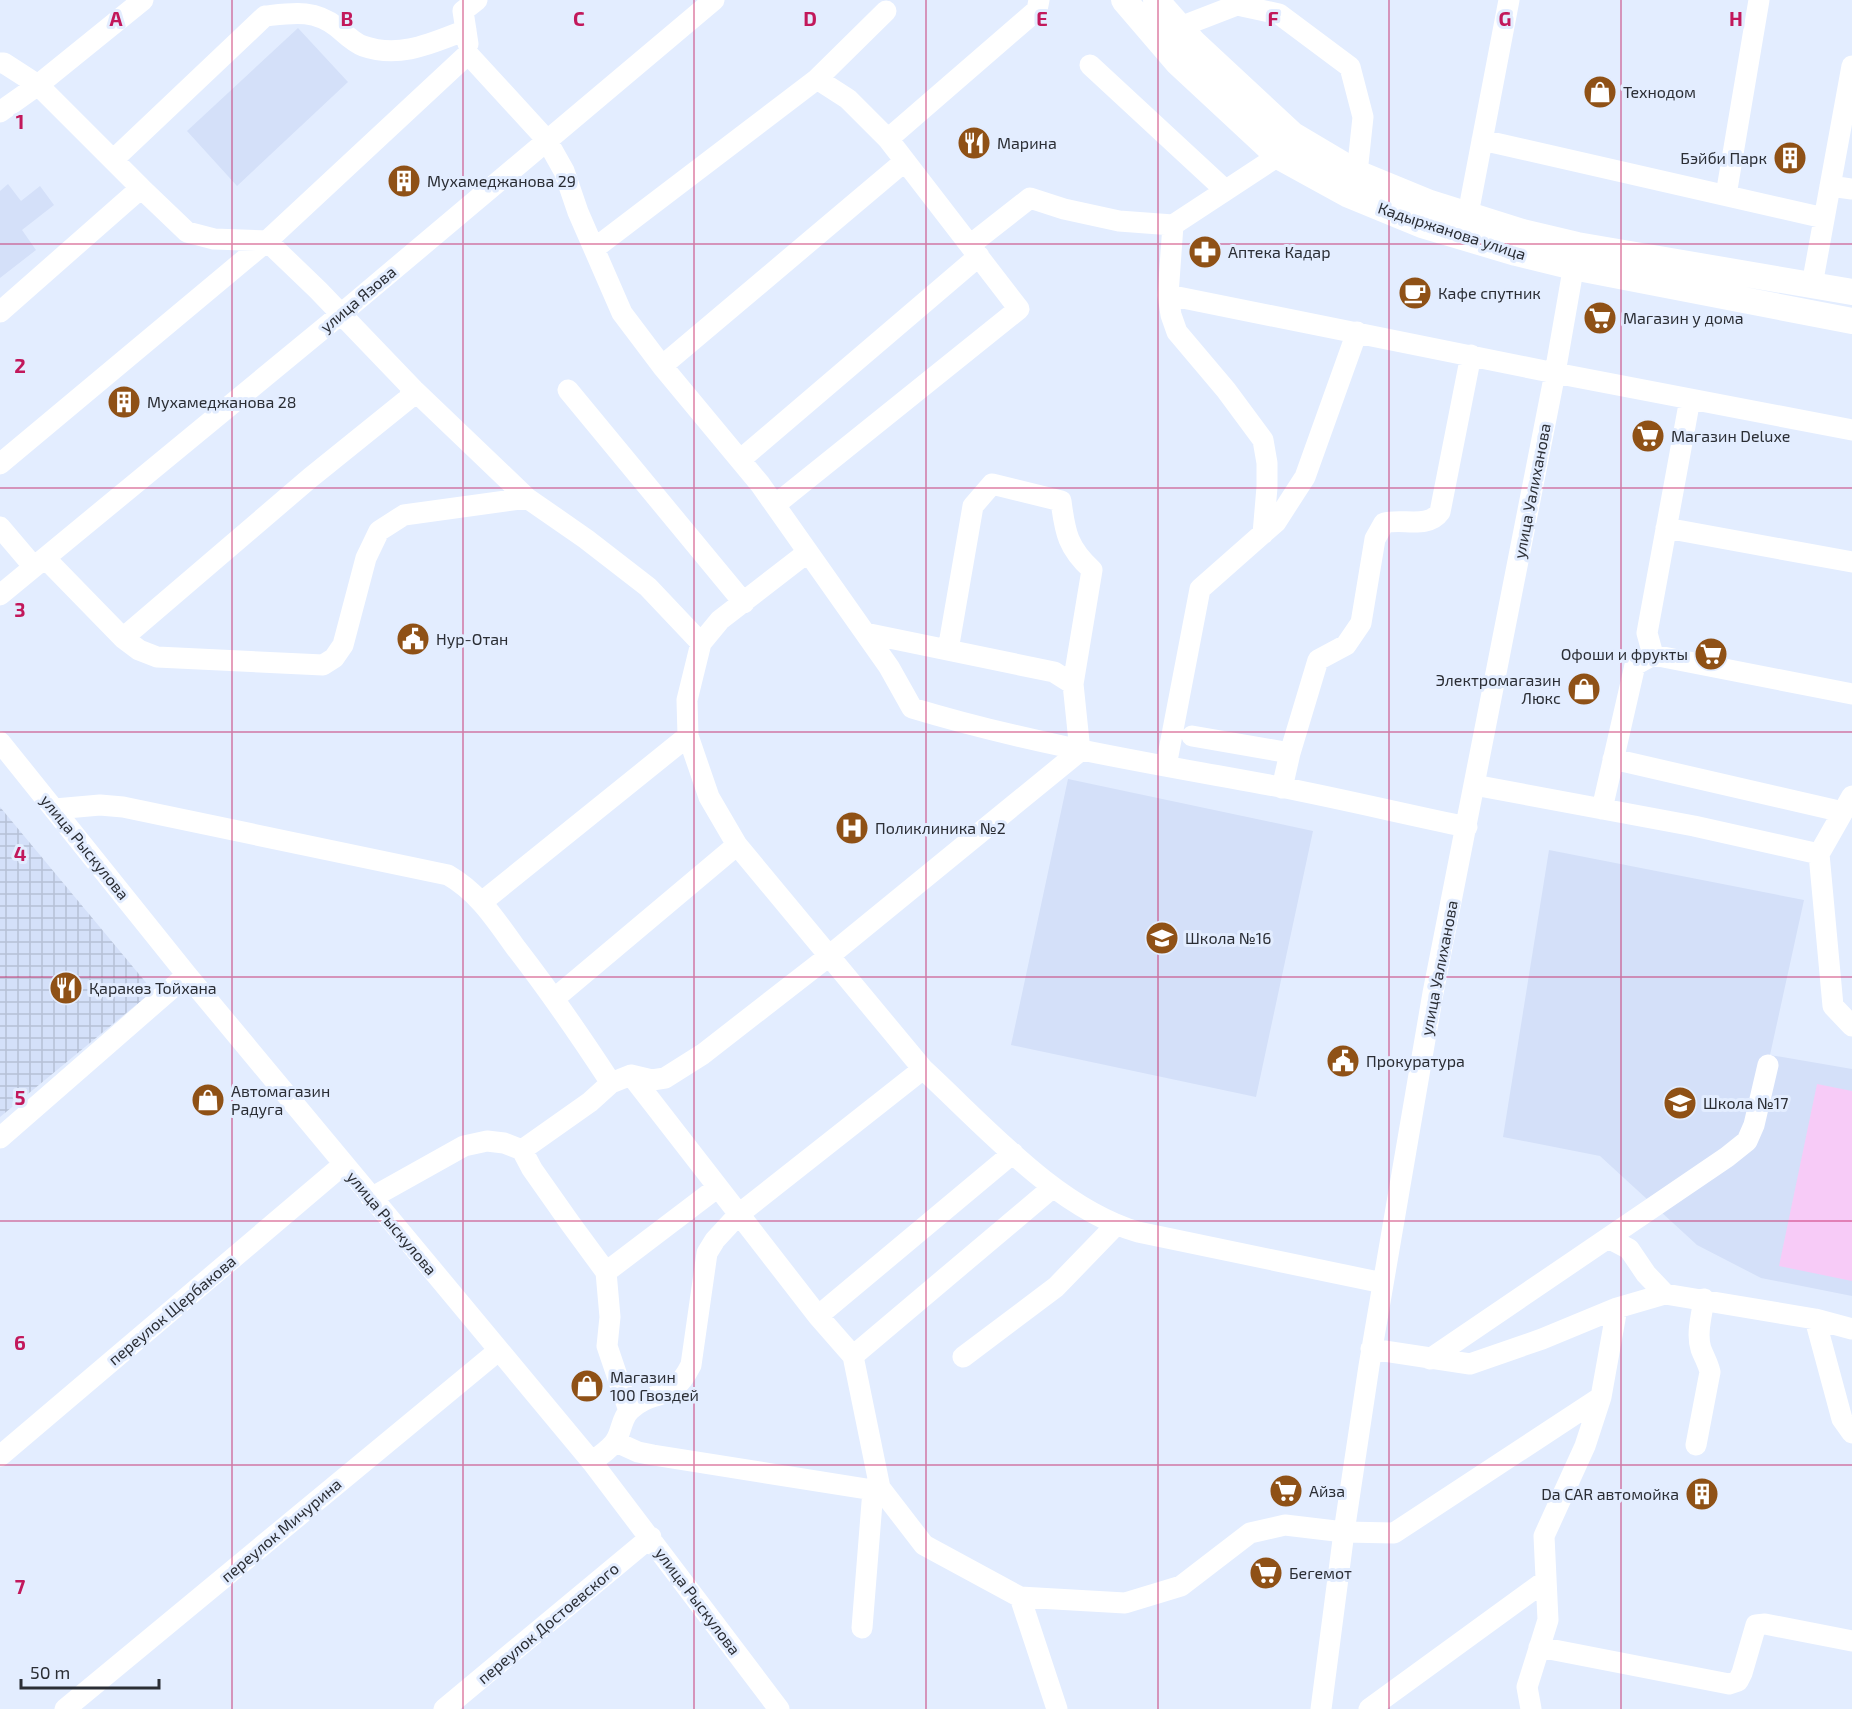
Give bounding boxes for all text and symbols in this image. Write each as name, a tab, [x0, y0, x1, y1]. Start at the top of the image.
text: A	[109, 6, 123, 30]
text: B	[341, 6, 353, 30]
text: C	[573, 6, 585, 30]
text: D	[803, 6, 817, 30]
text: E	[1036, 6, 1048, 30]
text: F	[1267, 6, 1279, 30]
text: G	[1499, 6, 1511, 30]
text: H	[1729, 6, 1743, 30]
shop icon: Технодом	[1582, 74, 1618, 110]
place label: Технодом	[1623, 82, 1696, 101]
text: 1	[16, 109, 24, 133]
restaurant icon: Марина	[956, 125, 992, 161]
place label: Марина	[997, 133, 1057, 152]
building icon: Бэйби Парк	[1772, 140, 1808, 176]
place label: Бэйби Парк	[1680, 148, 1767, 167]
building icon: Мухамеджанова 29	[386, 163, 422, 199]
place label: Мухамеджанова 29	[427, 171, 576, 191]
street label: Кадыржанова улица	[1375, 198, 1529, 264]
pharmacy icon: Аптека Кадар	[1187, 234, 1223, 270]
place label: Аптека Кадар	[1228, 242, 1330, 261]
street label: улица Язова	[316, 262, 400, 336]
cafe icon: Кафе спутник	[1397, 275, 1433, 311]
place label: Кафе спутник	[1438, 283, 1541, 303]
supermarket icon: Магазин у дома	[1582, 300, 1618, 336]
place label: Магазин у дома	[1623, 308, 1744, 328]
text: 2	[14, 353, 26, 377]
building icon: Мухамеджанова 28	[106, 384, 142, 420]
place label: Мухамеджанова 28	[147, 392, 297, 412]
supermarket icon: Магазин Deluxe	[1630, 418, 1666, 454]
street label: улица Уалиханова	[1509, 422, 1555, 560]
place label: Магазин Deluxe	[1671, 426, 1790, 445]
text: 3	[14, 597, 26, 621]
public building icon: Нур-Отан	[395, 621, 431, 657]
place label: Нур-Отан	[436, 629, 508, 649]
supermarket icon: Офоши и фрукты	[1693, 636, 1729, 672]
place label: Офоши и фрукты	[1561, 644, 1688, 664]
place label: Электромагазин Люкс	[1436, 670, 1561, 707]
shop icon: Электромагазин Люкс	[1566, 671, 1602, 707]
street label: улица Рыскулова	[36, 790, 134, 904]
hospital icon: Поликлиника №2	[834, 810, 870, 846]
place label: Поликлиника №2	[875, 818, 1006, 837]
text: 4	[14, 841, 27, 865]
street label: улица Уалиханова	[1416, 899, 1462, 1037]
school or university icon: Школа №16	[1144, 920, 1180, 956]
place label: Школа №16	[1185, 928, 1271, 947]
restaurant icon: Қаракөз Тойхана	[48, 970, 84, 1006]
place label: Қаракөз Тойхана	[89, 978, 217, 997]
public building icon: Прокуратура	[1325, 1043, 1361, 1079]
place label: Прокуратура	[1366, 1051, 1465, 1071]
place label: Автомагазин Радуга	[231, 1081, 330, 1119]
shop icon: Автомагазин Радуга	[190, 1082, 226, 1118]
text: 5	[14, 1085, 26, 1109]
school or university icon: Школа №17	[1662, 1085, 1698, 1121]
place label: Школа №17	[1703, 1093, 1788, 1112]
street label: улица Рыскулова	[343, 1167, 441, 1279]
street label: переулок Щербакова	[104, 1251, 240, 1369]
text: 6	[14, 1330, 26, 1354]
place label: Магазин 100 Гвоздей	[610, 1367, 699, 1404]
shop icon: Магазин 100 Гвоздей	[569, 1368, 605, 1404]
supermarket icon: Айза	[1268, 1473, 1304, 1509]
street label: переулок Мичурина	[217, 1474, 345, 1586]
building icon: Da CAR автомойка	[1684, 1476, 1720, 1512]
place label: Айза	[1309, 1481, 1345, 1500]
place label: Da CAR автомойка	[1541, 1484, 1679, 1503]
street label: улица Рыскулова	[651, 1543, 745, 1659]
supermarket icon: Бегемот	[1248, 1555, 1284, 1591]
street label: переулок Достоевского	[473, 1558, 623, 1688]
place label: Бегемот	[1289, 1563, 1352, 1582]
text: 7	[15, 1574, 26, 1598]
scale bar	[21, 1652, 159, 1690]
text: 50 m	[30, 1661, 70, 1683]

